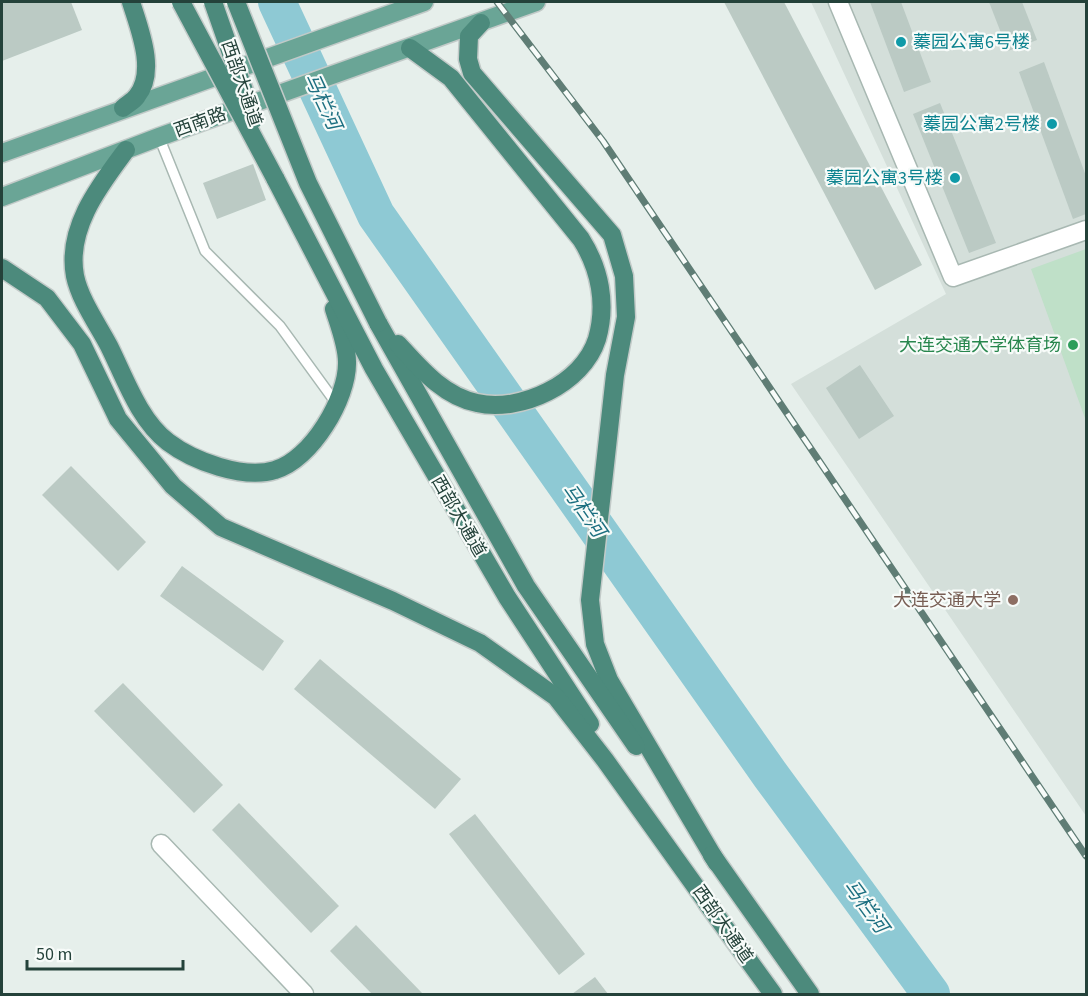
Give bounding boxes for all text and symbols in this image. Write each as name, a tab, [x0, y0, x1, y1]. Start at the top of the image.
place label: 蓁园公寓6号楼	[913, 30, 1030, 55]
marker: 蓁园公寓6号楼	[894, 35, 908, 49]
street label: 西部大通道	[215, 37, 268, 130]
water label: 马栏河	[297, 68, 349, 138]
street label: 西南路	[171, 101, 230, 143]
place label: 蓁园公寓2号楼	[923, 112, 1040, 137]
marker: 蓁园公寓2号楼	[1045, 117, 1059, 131]
place label: 蓁园公寓3号楼	[826, 166, 943, 191]
marker: 蓁园公寓3号楼	[948, 171, 962, 185]
place label: 大连交通大学体育场	[899, 333, 1061, 358]
marker: 大连交通大学体育场	[1066, 338, 1080, 352]
street label: 西部大通道	[425, 471, 492, 561]
water label: 马栏河	[555, 478, 614, 546]
place label: 大连交通大学	[893, 588, 1001, 613]
marker: 大连交通大学	[1006, 593, 1020, 607]
water label: 马栏河	[836, 874, 897, 942]
street label: 西部大通道	[687, 880, 759, 968]
scale bar	[27, 933, 183, 971]
text: 50 m	[36, 942, 72, 967]

